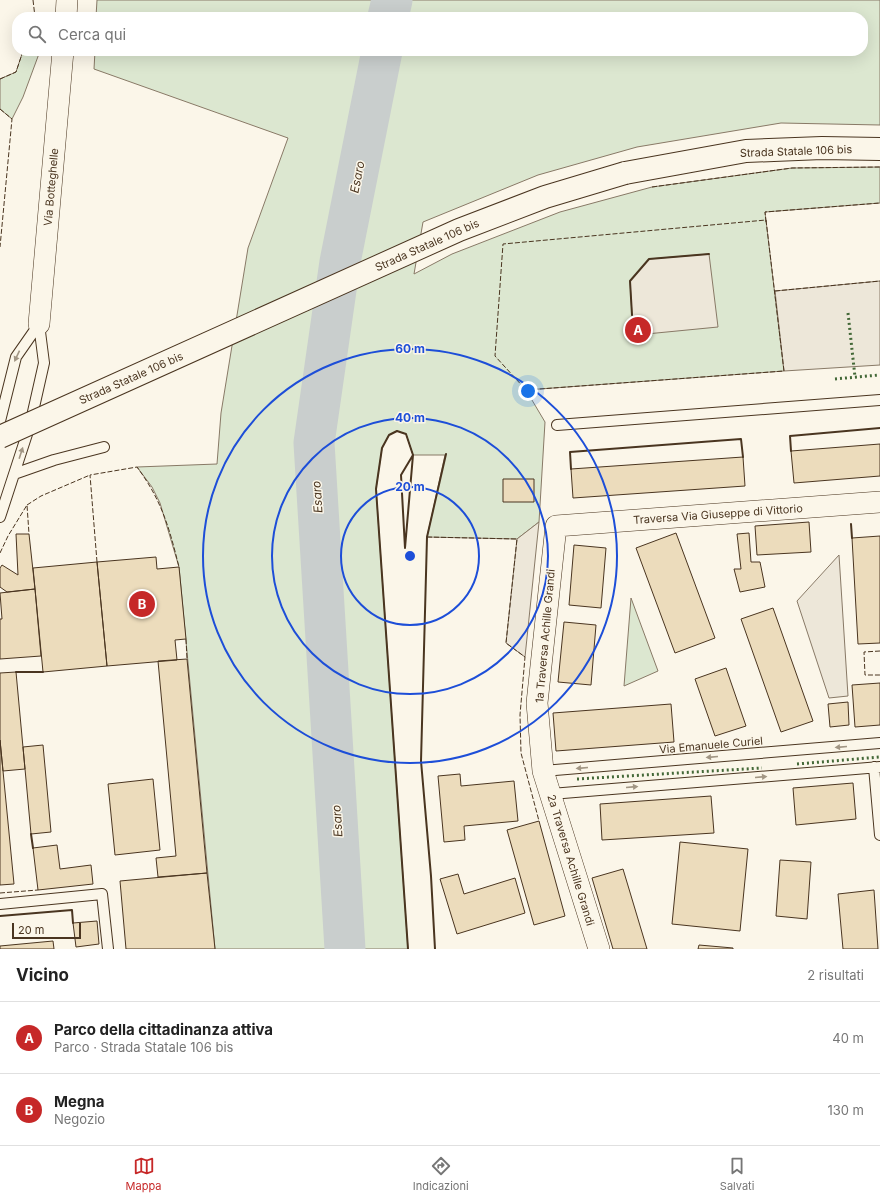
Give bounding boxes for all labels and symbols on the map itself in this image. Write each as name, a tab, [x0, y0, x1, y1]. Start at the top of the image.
street label: Strada Statale 106 bis	[740, 142, 853, 160]
street label: Via Botteghelle	[41, 148, 61, 226]
water label: Esaro	[347, 160, 367, 194]
street label: Strada Statale 106 bis	[373, 216, 481, 274]
pin: A	[625, 315, 651, 345]
text: 60 m	[395, 341, 425, 356]
street label: Strada Statale 106 bis	[77, 349, 185, 407]
one-way arrow	[14, 350, 20, 362]
your location	[518, 381, 538, 401]
text: 40 m	[395, 410, 425, 425]
one-way arrow	[18, 447, 24, 459]
text: 20 m	[395, 479, 425, 494]
water label: Esaro	[308, 480, 326, 514]
street label: Traversa Via Giuseppe di Vittorio	[633, 501, 804, 527]
centre of rings	[403, 549, 417, 563]
street label: 1a Traversa Achille Grandi	[532, 569, 558, 703]
pin: B	[129, 589, 155, 619]
street label: Via Emanuele Curiel	[659, 733, 763, 757]
one-way arrow	[835, 743, 847, 750]
one-way arrow	[706, 754, 718, 761]
one-way arrow	[576, 764, 588, 771]
one-way arrow	[755, 773, 767, 780]
one-way arrow	[626, 784, 638, 791]
street label: 2a Traversa Achille Grandi	[544, 793, 598, 927]
water label: Esaro	[328, 804, 346, 838]
scale bar	[12, 921, 81, 940]

